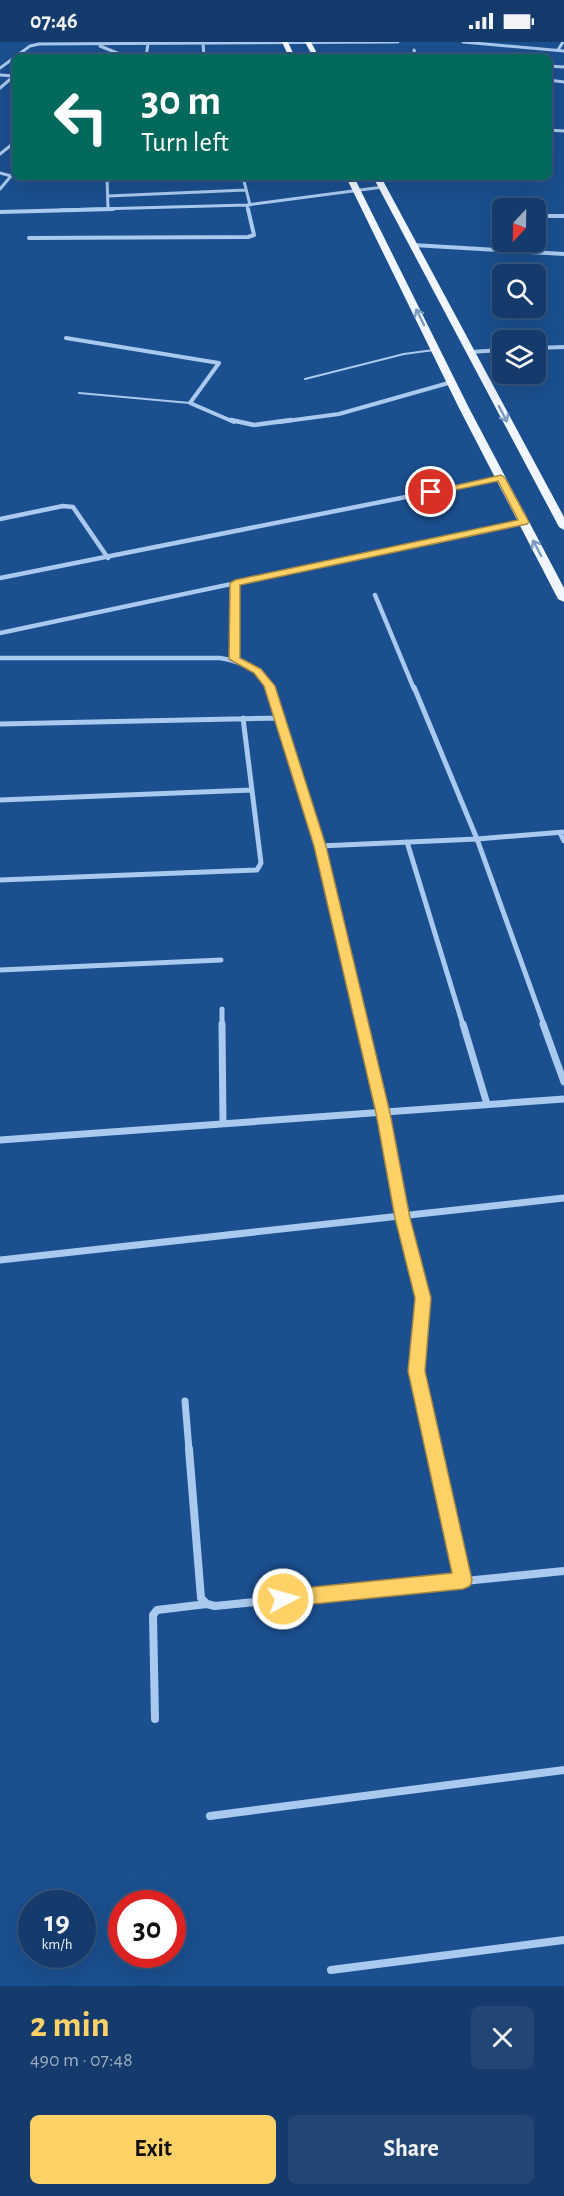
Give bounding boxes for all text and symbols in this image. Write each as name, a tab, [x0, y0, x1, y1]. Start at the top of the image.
text: 07:46	[30, 10, 78, 32]
icon: left	[42, 78, 120, 156]
text: 30 m	[141, 80, 221, 122]
text: Turn left	[141, 129, 229, 156]
north arrow	[492, 198, 546, 252]
map controls	[492, 198, 546, 384]
button: search	[492, 264, 546, 318]
one-way arrow	[414, 309, 426, 327]
button: layers	[492, 330, 546, 384]
one-way arrow	[497, 405, 509, 422]
pin	[405, 466, 456, 517]
icon: arrive	[414, 475, 447, 508]
one-way arrow	[531, 539, 542, 557]
position arrow	[251, 1567, 315, 1631]
speed limit sign: 30	[108, 1890, 186, 1968]
text: 19	[44, 1907, 70, 1937]
text: km/h	[42, 1937, 72, 1952]
button: close	[471, 2006, 534, 2069]
text: 2 min	[30, 2007, 110, 2043]
text: 490 m · 07:48	[30, 2050, 133, 2070]
button: Exit	[30, 2115, 276, 2184]
button: Share	[288, 2115, 534, 2184]

